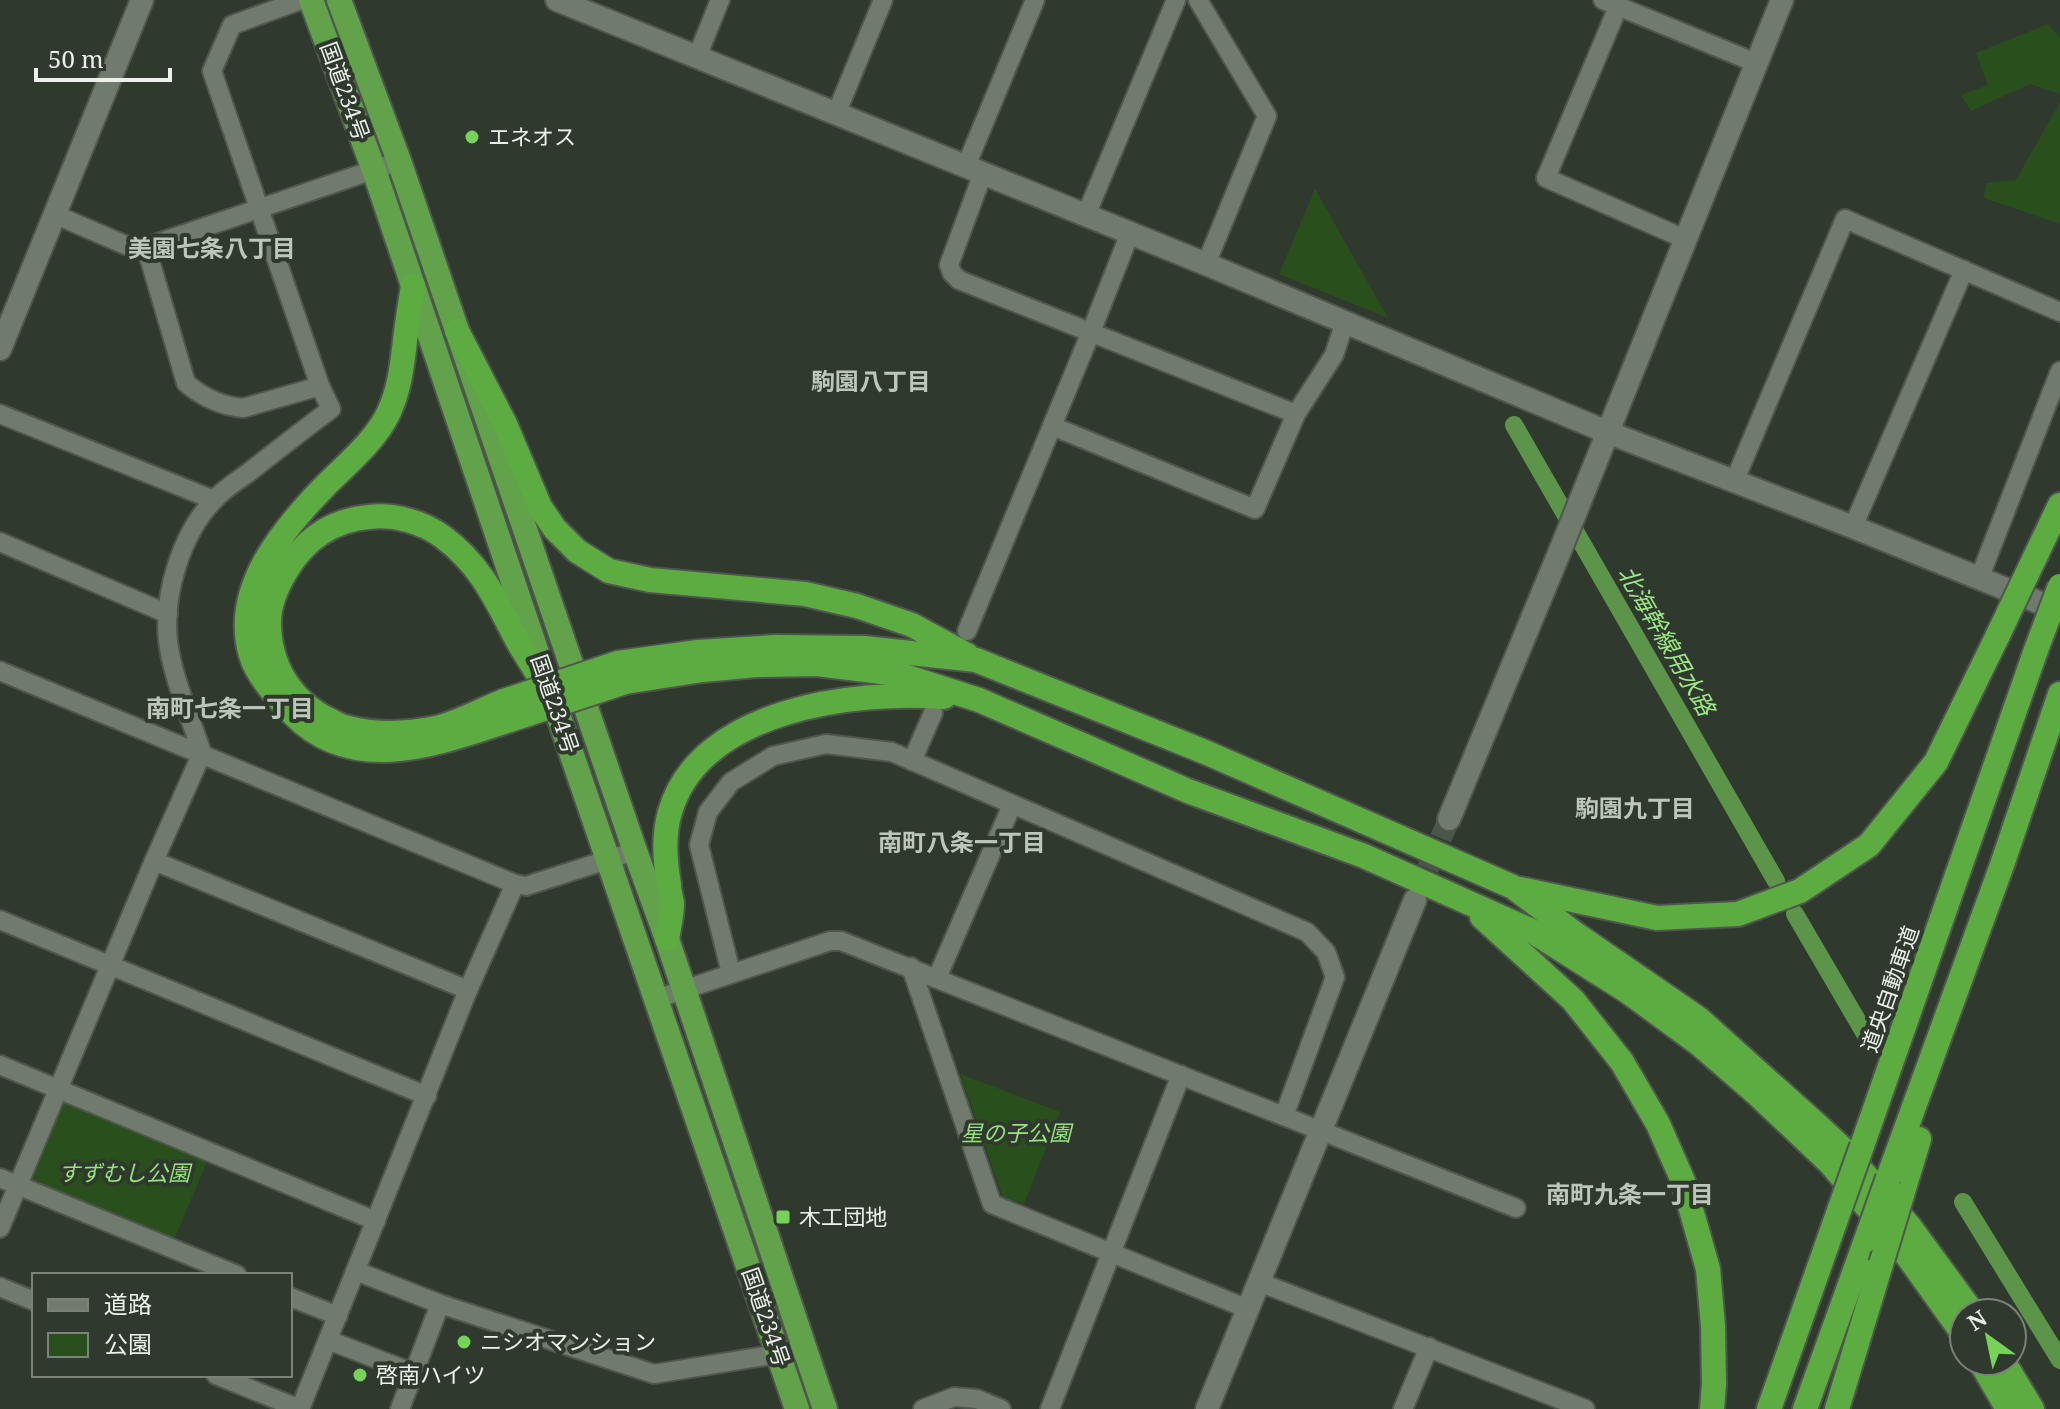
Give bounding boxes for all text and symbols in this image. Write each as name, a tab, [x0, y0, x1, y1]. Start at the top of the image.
scale bar	[36, 32, 170, 82]
street label: 国道234号	[314, 37, 378, 144]
text: 50 m	[48, 42, 104, 75]
place label: エネオス	[488, 121, 576, 151]
marker: エネオス	[463, 128, 481, 146]
district label: 美園七条八丁目	[128, 231, 296, 264]
district label: 駒園八丁目	[811, 364, 931, 397]
water label: 北海幹線用水路	[1611, 559, 1725, 723]
street label: 国道234号	[525, 650, 587, 757]
district label: 南町七条一丁目	[146, 691, 314, 724]
district label: 駒園九丁目	[1575, 791, 1695, 824]
district label: 南町八条一丁目	[878, 825, 1046, 858]
street label: 道央自動車道	[1853, 921, 1925, 1056]
park label: 星の子公園	[961, 1117, 1074, 1147]
park label: すずむし公園	[58, 1157, 193, 1187]
district label: 南町九条一丁目	[1546, 1177, 1714, 1210]
place label: 木工団地	[799, 1201, 887, 1231]
marker: 木工団地	[774, 1208, 792, 1226]
street label: 国道234号	[736, 1263, 798, 1370]
legend	[32, 1273, 292, 1377]
text: 道路	[104, 1287, 152, 1320]
north arrow	[1948, 1297, 2028, 1377]
text: N	[1961, 1302, 1992, 1337]
place label: ニシオマンション	[480, 1326, 656, 1356]
text: 公園	[104, 1327, 152, 1360]
marker: ニシオマンション	[455, 1333, 473, 1351]
place label: 啓南ハイツ	[376, 1359, 486, 1389]
marker: 啓南ハイツ	[351, 1366, 369, 1384]

